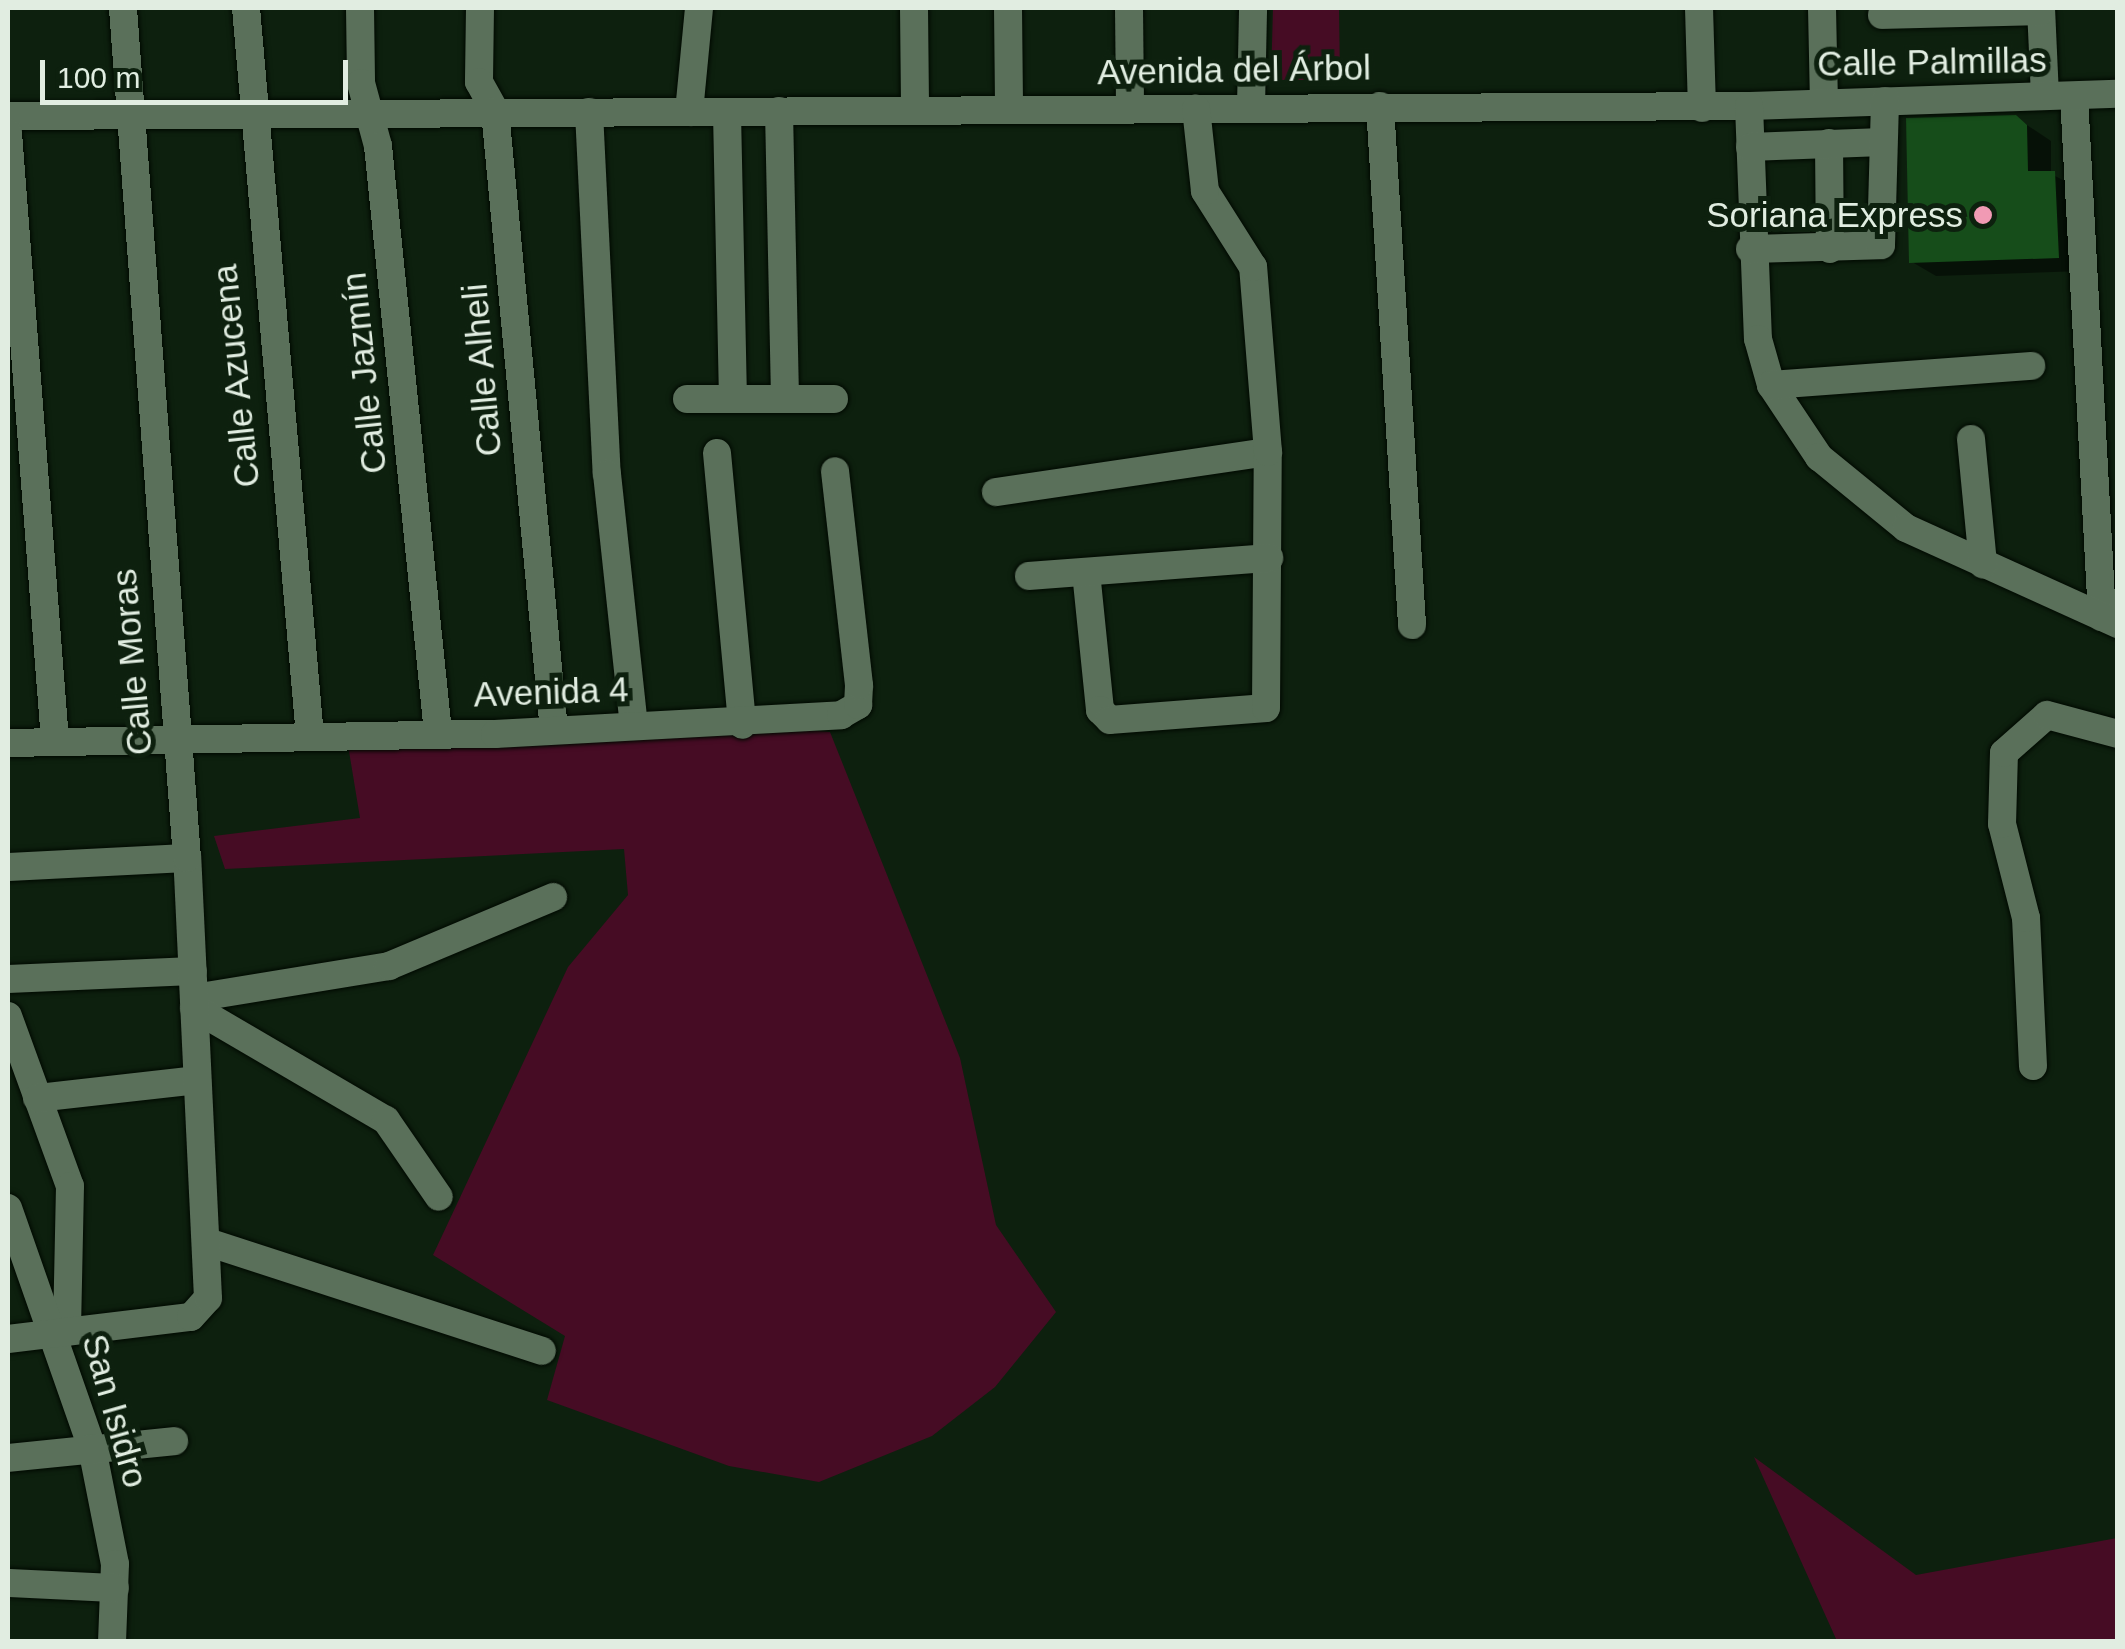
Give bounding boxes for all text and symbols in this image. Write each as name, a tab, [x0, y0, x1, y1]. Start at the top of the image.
street label: Calle Palmillas	[1817, 39, 2047, 85]
scale bar	[45, 40, 352, 102]
street label: Avenida del Árbol	[1097, 47, 1371, 93]
text: 100 m	[57, 61, 140, 94]
place label: Soriana Express	[1706, 194, 1963, 236]
marker: Soriana Express	[1972, 204, 1994, 226]
street label: Calle Azucena	[203, 262, 269, 490]
street label: Calle Jazmín	[333, 270, 395, 476]
street label: Calle Alheli	[453, 281, 511, 459]
street label: Calle Moras	[103, 567, 161, 757]
street label: Avenida 4	[473, 668, 629, 716]
street label: San Isidro	[73, 1329, 157, 1493]

